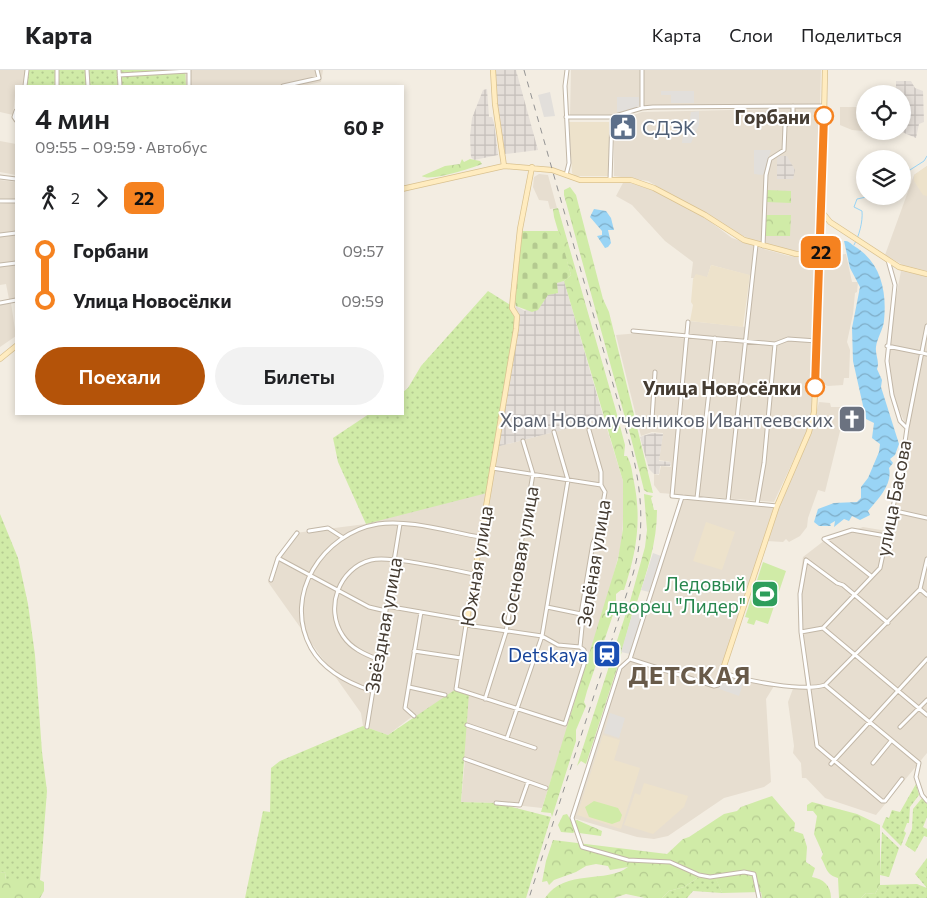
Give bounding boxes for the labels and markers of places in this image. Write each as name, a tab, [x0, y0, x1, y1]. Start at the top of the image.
place label: Горбани	[734, 105, 810, 128]
marker: Горбани	[814, 106, 834, 126]
public building icon: СДЭК	[608, 112, 638, 142]
place label: СДЭК	[642, 116, 696, 139]
place label: Улица Новосёлки	[642, 376, 801, 399]
marker: Улица Новосёлки	[805, 377, 825, 397]
church icon: Храм Новомученников Ивантеевских	[837, 404, 867, 434]
place label: Храм Новомученников Ивантеевских	[500, 408, 833, 431]
place label: Ледовый дворец "Лидер"	[607, 572, 746, 617]
sports icon: Ледовый дворец "Лидер"	[750, 579, 780, 609]
station icon: Detskaya	[592, 639, 622, 669]
place label: Detskaya	[508, 643, 588, 666]

